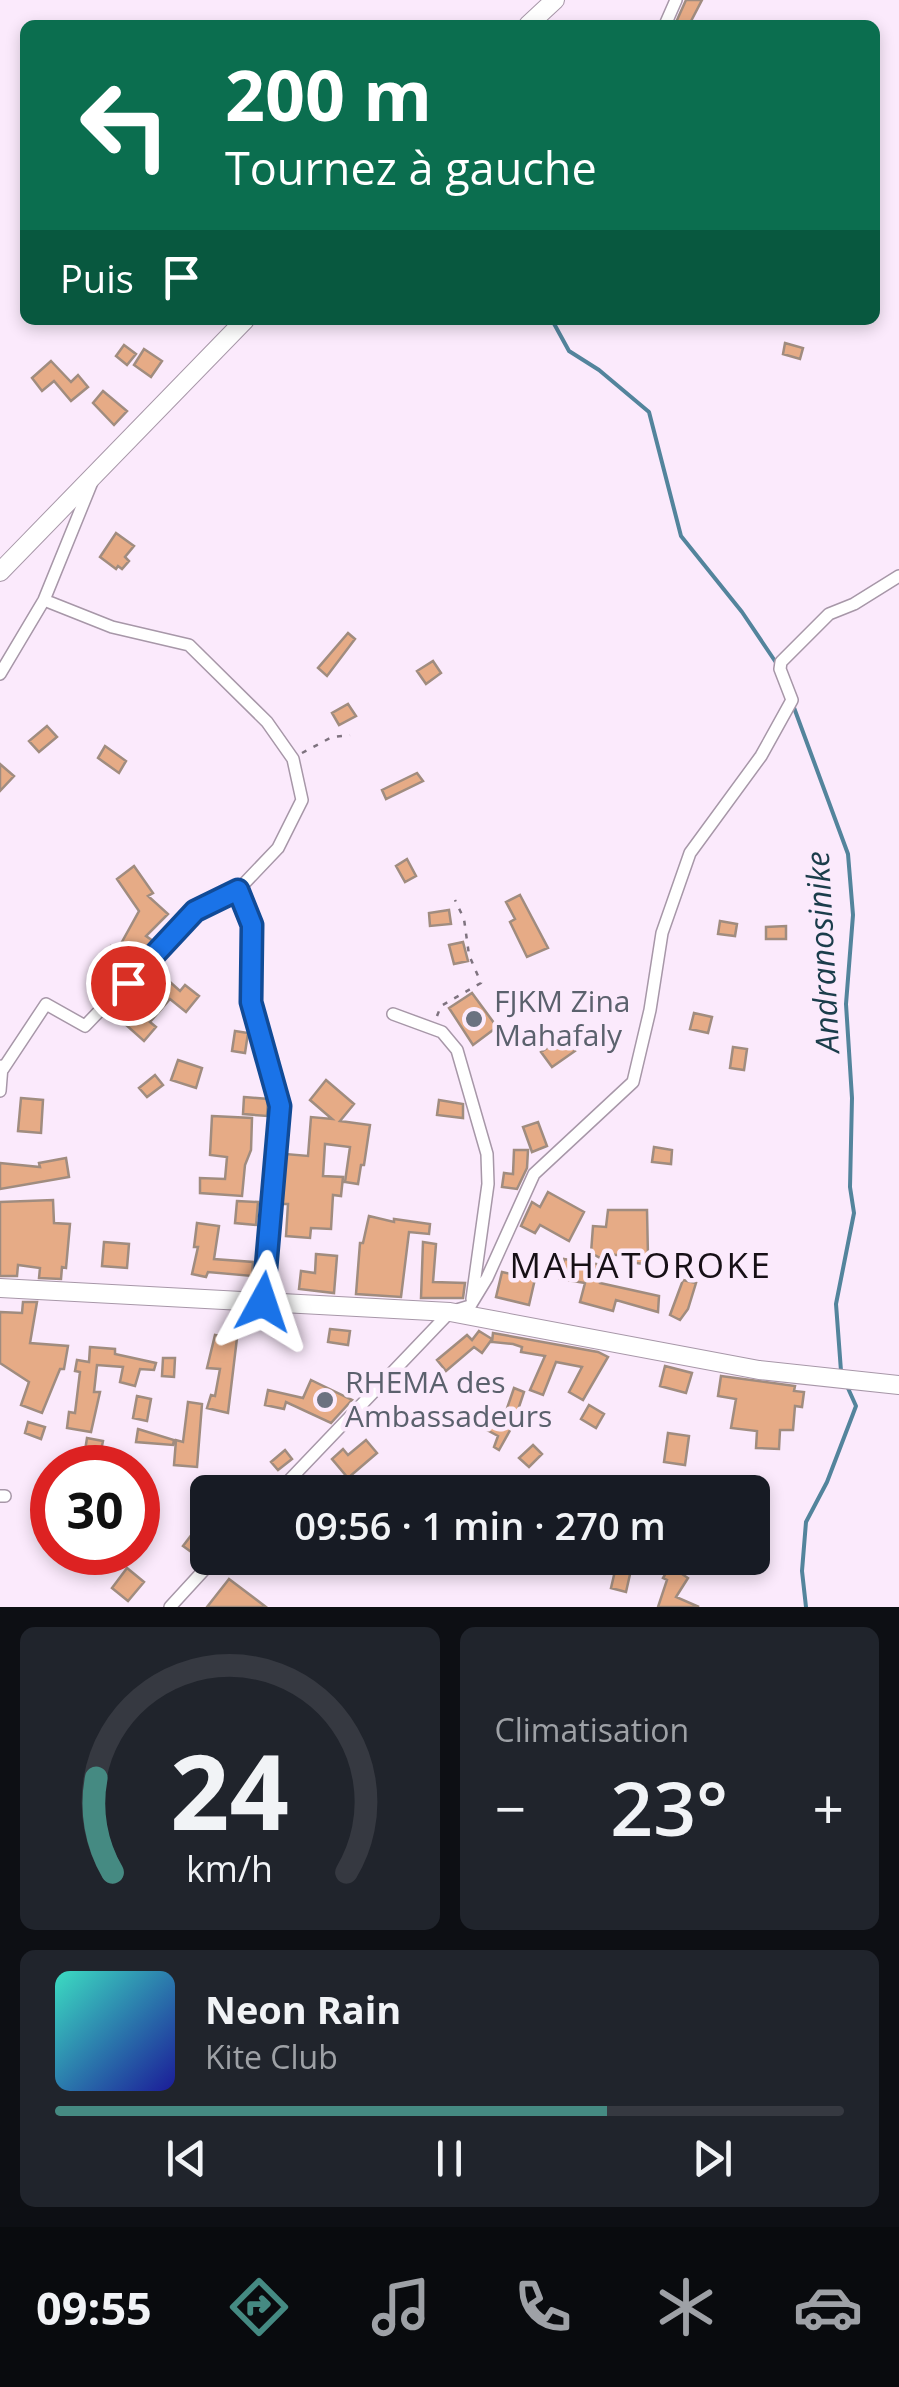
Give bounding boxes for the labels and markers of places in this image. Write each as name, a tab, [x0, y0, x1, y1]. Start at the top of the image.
pin	[86, 941, 171, 1026]
place label: FJKM Zina Mahafaly	[494, 980, 631, 1055]
marker: FJKM Zina Mahafaly	[463, 1008, 485, 1030]
place label: RHEMA des Ambassadeurs	[345, 1361, 552, 1436]
marker: RHEMA des Ambassadeurs	[314, 1389, 336, 1411]

